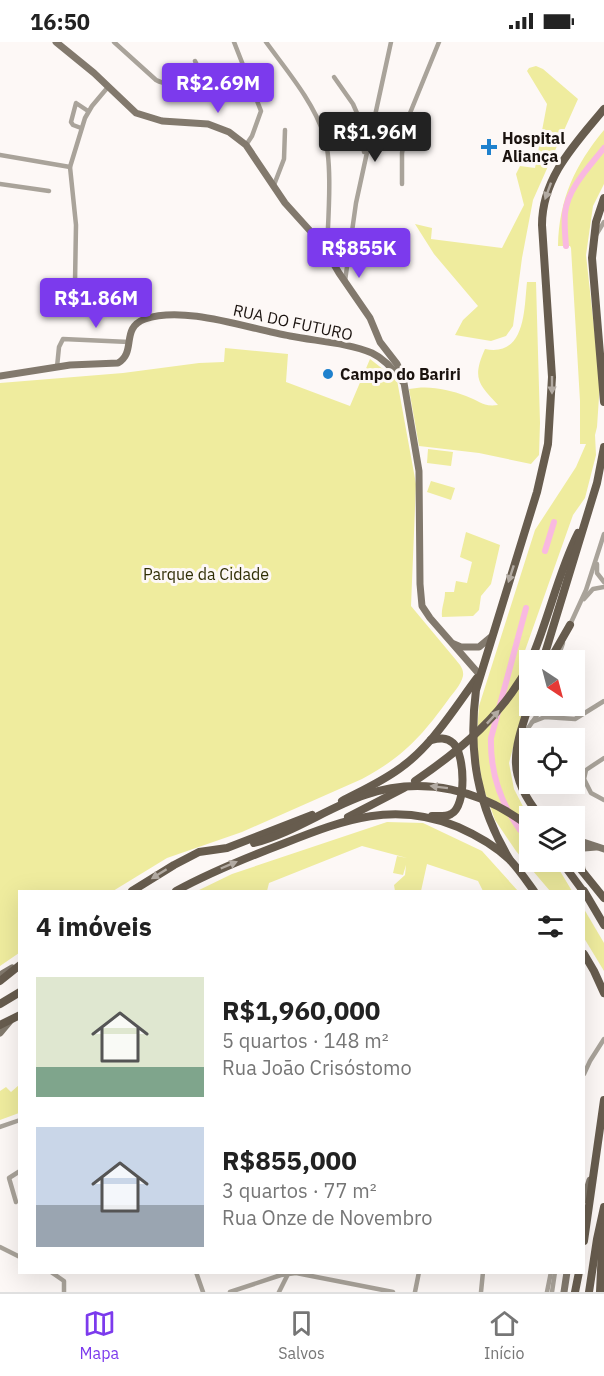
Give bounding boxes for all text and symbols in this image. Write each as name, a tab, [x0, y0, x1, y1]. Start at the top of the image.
text: 16:50	[30, 7, 90, 36]
pin: R$2.69M	[163, 63, 273, 114]
text: R$2.69M	[176, 69, 260, 96]
pin: R$1.96M	[320, 112, 430, 163]
text: R$1.96M	[333, 118, 417, 145]
place label: Hospital Aliança	[502, 128, 565, 166]
marker: Hospital Aliança	[480, 138, 498, 156]
one-way arrow	[542, 182, 552, 200]
pin: R$855K	[310, 228, 408, 279]
text: R$855K	[321, 234, 397, 261]
pin: R$1.86M	[41, 278, 151, 329]
text: R$1.86M	[54, 284, 138, 311]
street label: RUA DO FUTURO	[231, 300, 355, 344]
place label: Campo do Bariri	[340, 364, 461, 384]
marker: Campo do Bariri	[321, 367, 335, 381]
one-way arrow	[547, 375, 557, 394]
park label: Parque da Cidade	[143, 564, 269, 584]
one-way arrow	[506, 565, 515, 583]
north arrow	[519, 650, 585, 716]
map controls	[519, 650, 585, 872]
one-way arrow	[485, 711, 499, 725]
button: locate	[519, 728, 585, 794]
one-way arrow	[429, 783, 448, 792]
button: layers	[519, 806, 585, 872]
one-way arrow	[220, 861, 237, 870]
one-way arrow	[151, 868, 167, 879]
text: 4 imóveis	[36, 909, 152, 943]
icon: filters	[534, 910, 567, 943]
text: R$1,960,000	[222, 993, 380, 1027]
icon: home	[84, 1001, 156, 1073]
text: 5 quartos · 148 m²	[222, 1027, 389, 1054]
text: Rua João Crisóstomo	[222, 1054, 412, 1081]
text: R$855,000	[222, 1143, 357, 1177]
icon: home	[84, 1151, 156, 1223]
text: 3 quartos · 77 m²	[222, 1177, 377, 1204]
text: Rua Onze de Novembro	[222, 1204, 433, 1231]
tab: Mapa	[80, 1307, 119, 1363]
tab: Salvos	[278, 1307, 325, 1363]
tab: Início	[484, 1307, 524, 1363]

